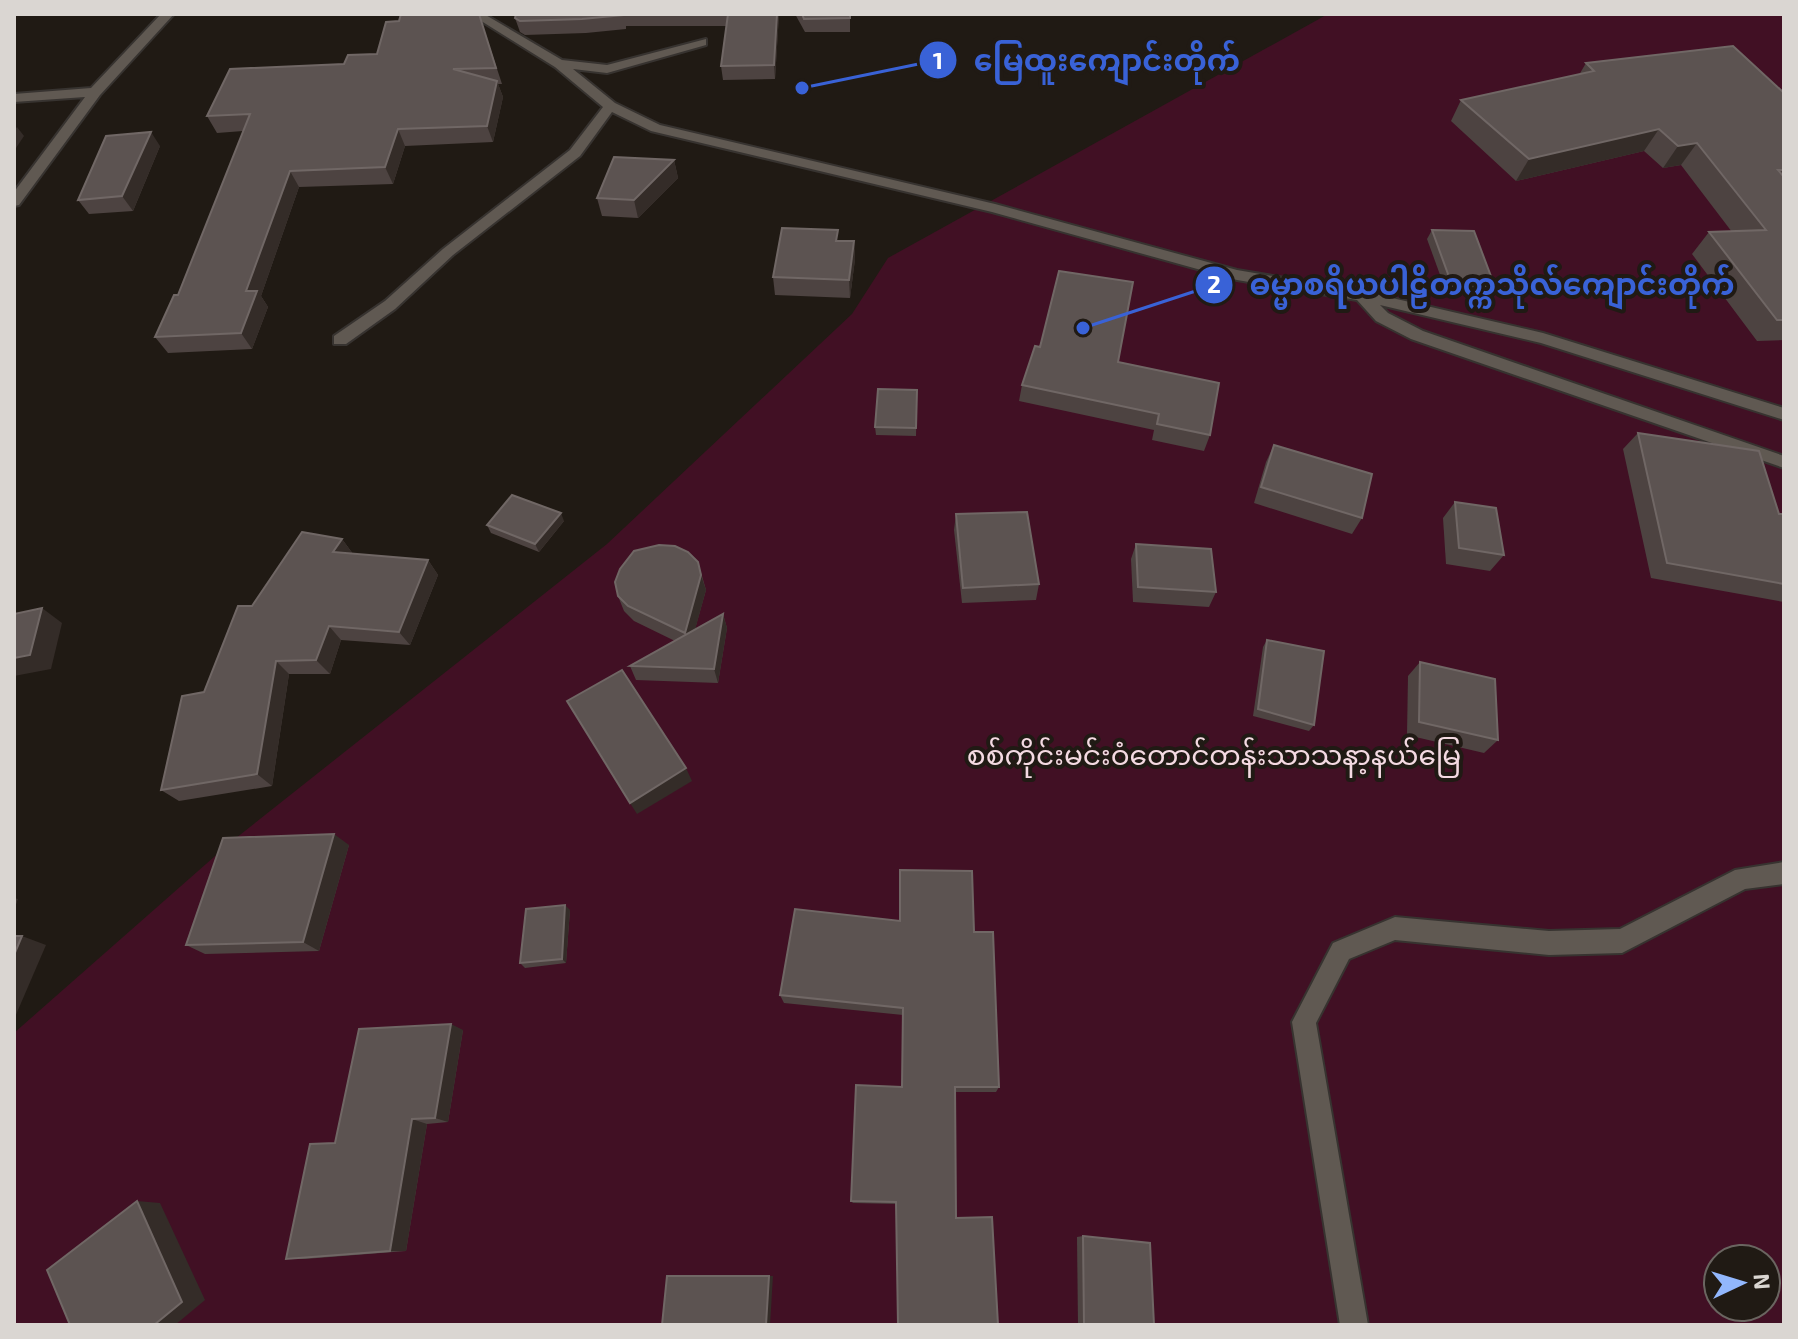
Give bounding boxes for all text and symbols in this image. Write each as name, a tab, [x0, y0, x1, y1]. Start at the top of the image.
callout: မြေထူးကျောင်းတိုက်	[918, 33, 1256, 87]
text: မြေထူးကျောင်းတိုက်	[974, 40, 1240, 86]
text: 1	[933, 45, 943, 74]
callout: ဓမ္မာစရိယပါဠိတက္ကသိုလ်ကျောင်းတိုက်	[1194, 258, 1751, 312]
text: ဓမ္မာစရိယပါဠိတက္ကသိုလ်ကျောင်းတိုက်	[1249, 264, 1735, 310]
text: 2	[1207, 269, 1221, 298]
park label: စစ်ကိုင်းမင်းဝံတောင်တန်းသာသနာ့နယ်မြေ	[967, 737, 1461, 778]
north arrow	[1702, 1243, 1782, 1323]
text: N	[1749, 1273, 1776, 1290]

